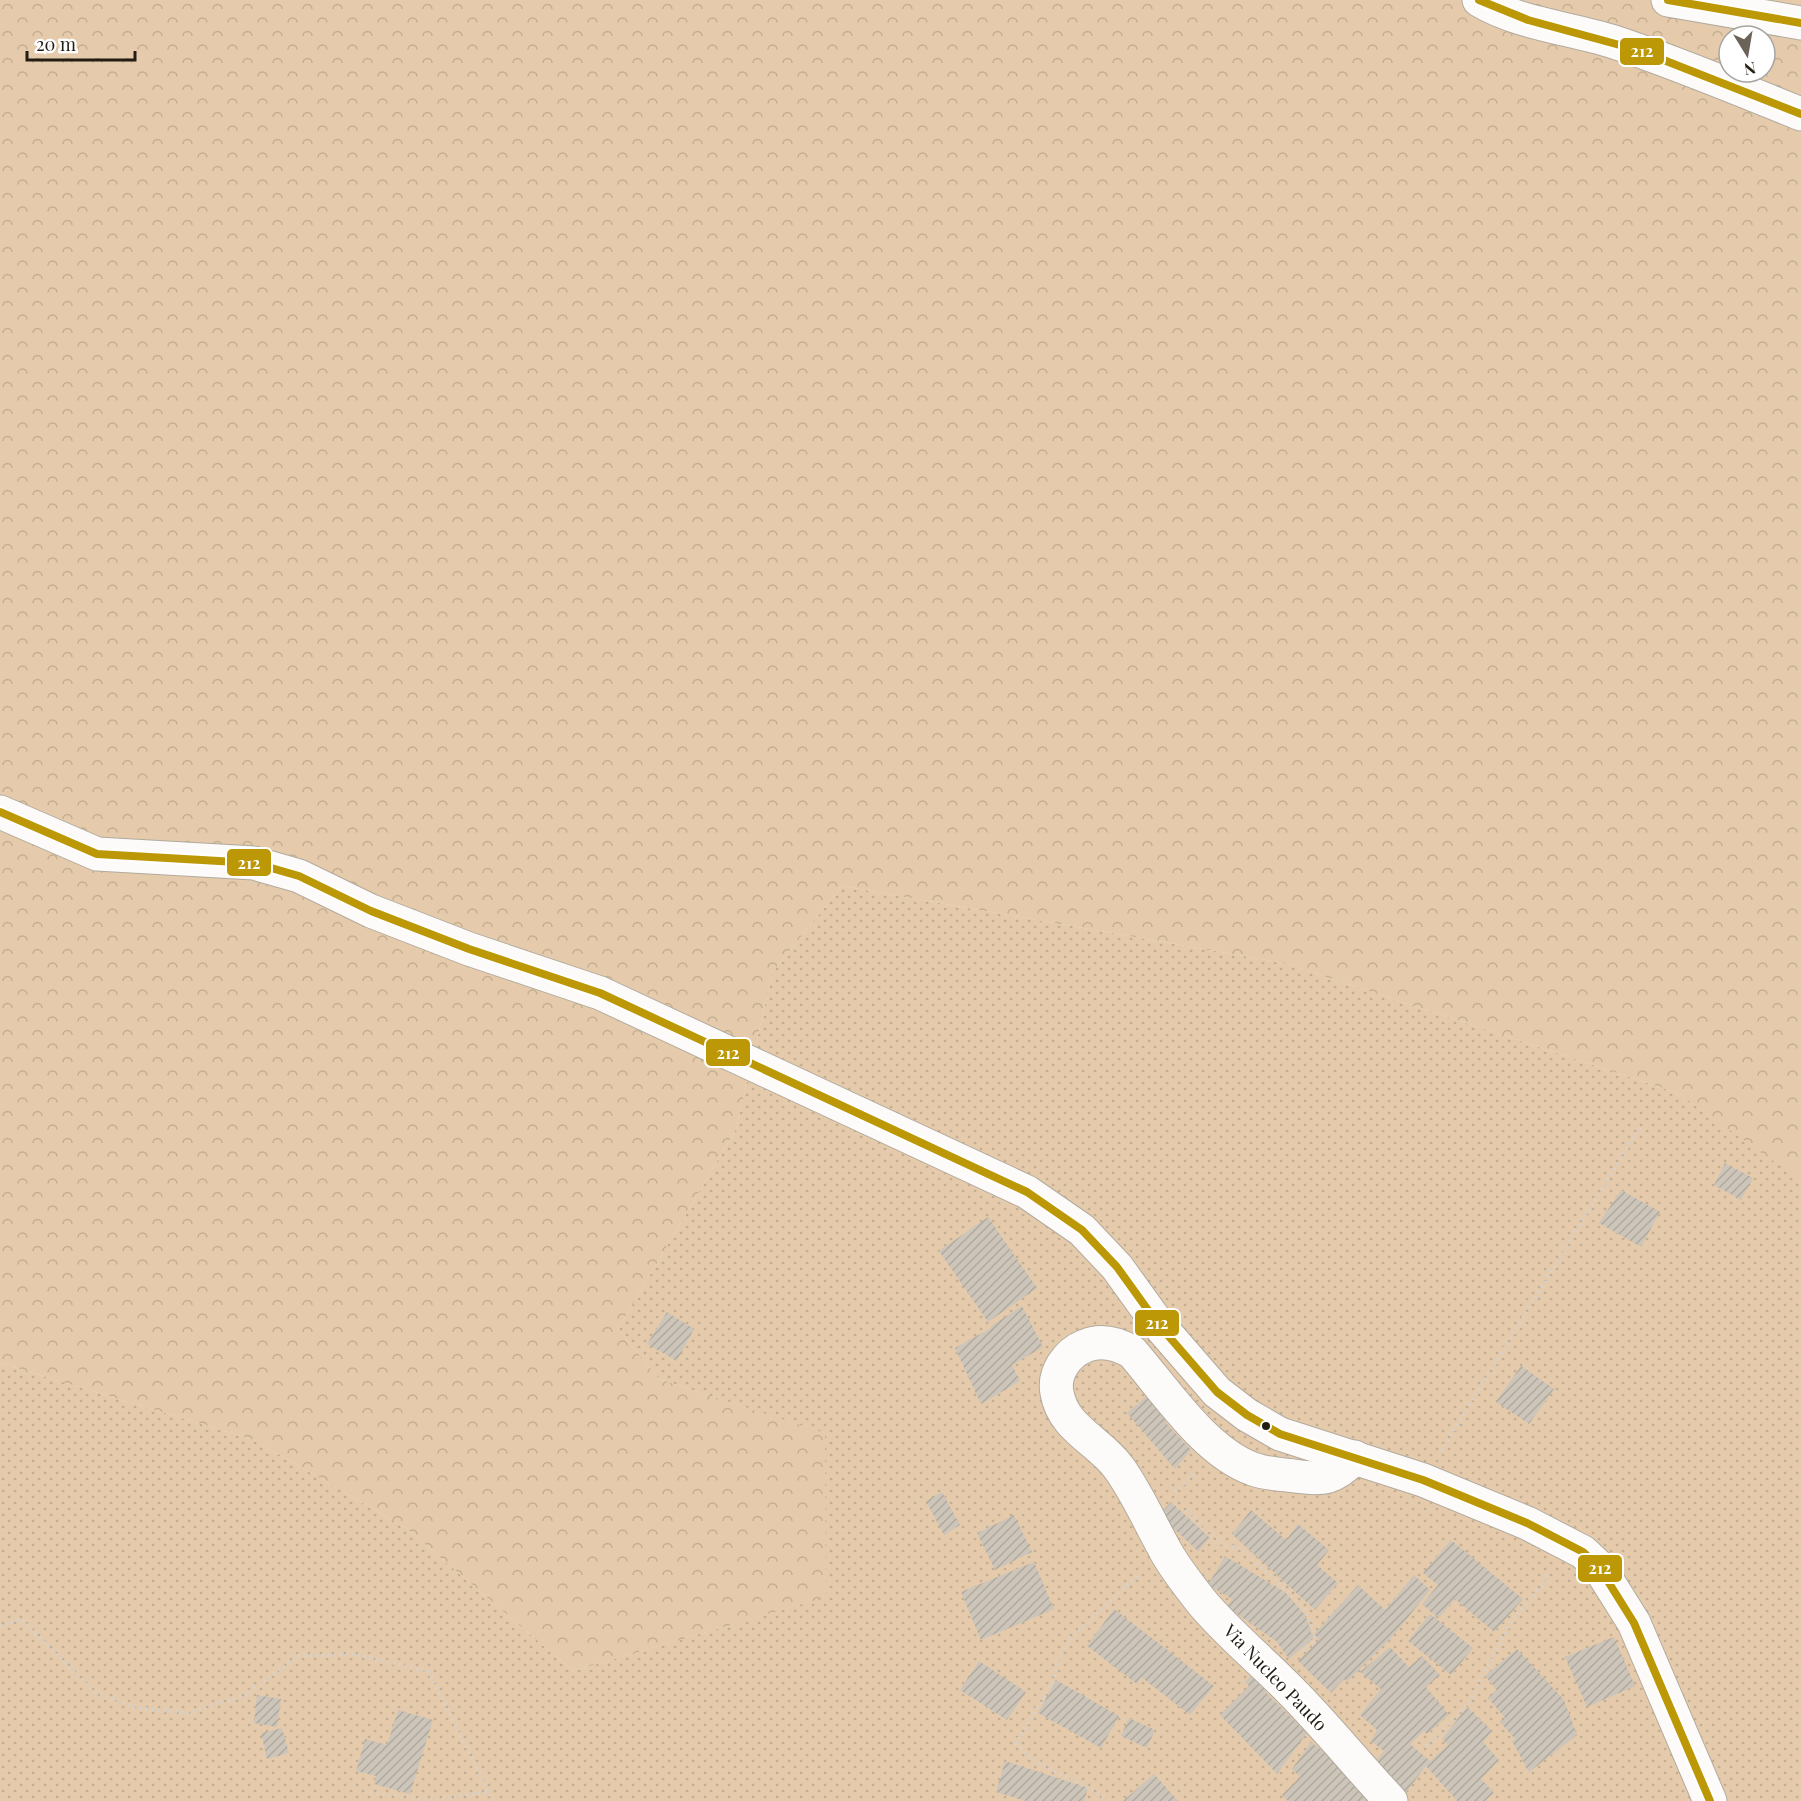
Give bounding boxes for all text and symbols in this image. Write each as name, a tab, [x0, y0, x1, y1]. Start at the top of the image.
scale bar	[27, 24, 135, 62]
north arrow	[1717, 24, 1777, 84]
text: 20 m	[36, 32, 76, 56]
line badge: 212	[1619, 37, 1665, 66]
text: 212	[1631, 40, 1653, 61]
text: N	[1742, 58, 1758, 81]
line badge: 212	[226, 848, 272, 877]
text: 212	[238, 852, 260, 873]
line badge: 212	[705, 1038, 751, 1067]
text: 212	[717, 1042, 739, 1063]
line badge: 212	[1134, 1309, 1180, 1337]
text: 212	[1146, 1312, 1168, 1333]
unlabelled marker	[1260, 1420, 1272, 1432]
line badge: 212	[1577, 1554, 1623, 1583]
text: 212	[1589, 1557, 1611, 1578]
street label: Via Nucleo Paudo	[1218, 1618, 1333, 1736]

